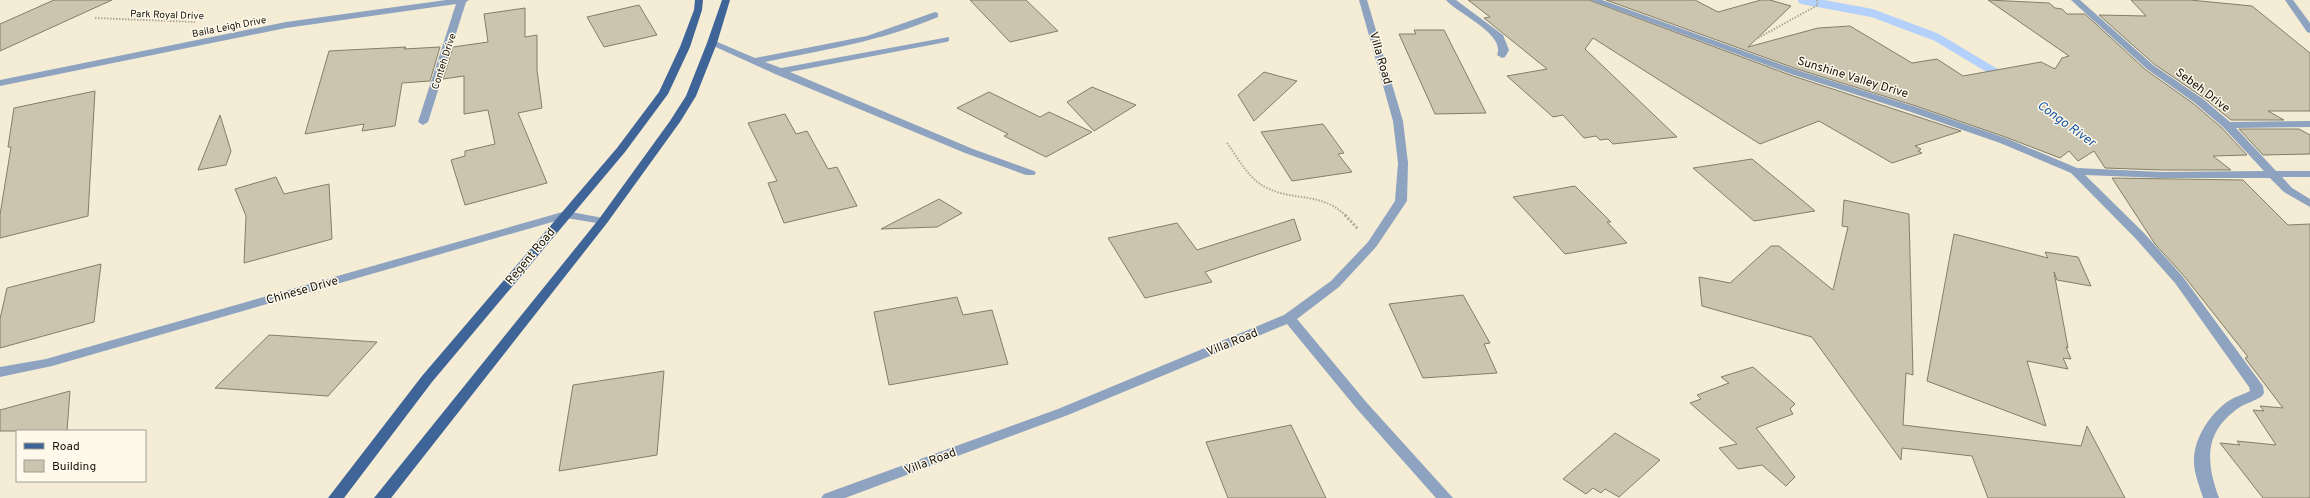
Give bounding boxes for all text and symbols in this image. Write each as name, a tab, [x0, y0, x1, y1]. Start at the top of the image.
street label: Park Royal Drive	[130, 8, 204, 23]
street label: Baila Leigh Drive	[191, 14, 268, 41]
street label: Villa Road	[1365, 30, 1395, 86]
street label: Conteh Drive	[429, 32, 460, 91]
street label: Sunshine Valley Drive	[1795, 53, 1910, 102]
street label: Sebeh Drive	[2172, 65, 2233, 117]
water label: Congo River	[2033, 98, 2099, 152]
street label: Regent Road	[502, 225, 559, 288]
street label: Chinese Drive	[264, 273, 340, 309]
street label: Villa Road	[1204, 325, 1260, 360]
legend	[16, 430, 146, 482]
text: Road	[52, 439, 80, 455]
street label: Villa Road	[902, 445, 958, 479]
text: Building	[52, 459, 96, 475]

